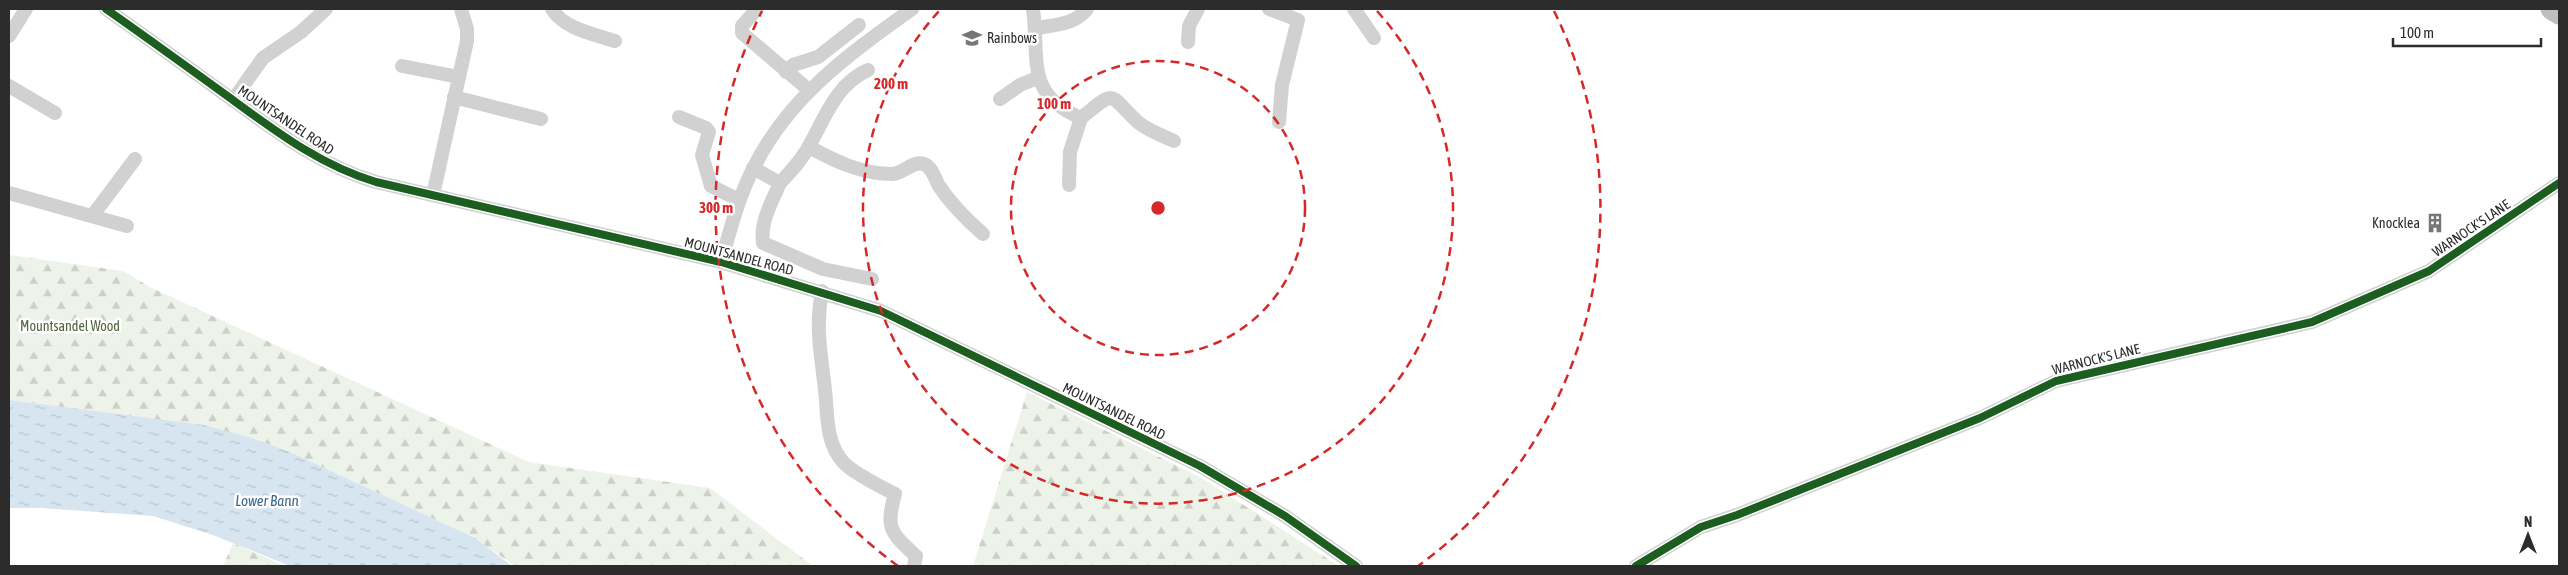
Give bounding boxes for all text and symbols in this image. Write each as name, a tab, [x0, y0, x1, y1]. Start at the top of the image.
scale bar	[2393, 15, 2540, 47]
text: 100 m	[2400, 24, 2434, 41]
school or university icon: Rainbows	[961, 27, 983, 49]
place label: Rainbows	[987, 30, 1037, 46]
text: 200 m	[874, 75, 908, 92]
street label: MOUNTSANDEL ROAD	[235, 82, 337, 158]
text: 100 m	[1037, 95, 1071, 112]
street label: WARNOCK'S LANE	[2429, 196, 2513, 260]
text: 300 m	[699, 199, 733, 216]
centre of rings	[1149, 199, 1167, 217]
building icon: Knocklea	[2424, 212, 2446, 234]
place label: Knocklea	[2372, 215, 2420, 231]
street label: MOUNTSANDEL ROAD	[683, 234, 795, 278]
park label: Mountsandel Wood	[20, 318, 120, 334]
street label: WARNOCK'S LANE	[2050, 340, 2142, 378]
street label: MOUNTSANDEL ROAD	[1060, 379, 1168, 443]
water label: Lower Bann	[235, 492, 299, 509]
north arrow	[2503, 510, 2553, 560]
text: N	[2524, 514, 2532, 530]

